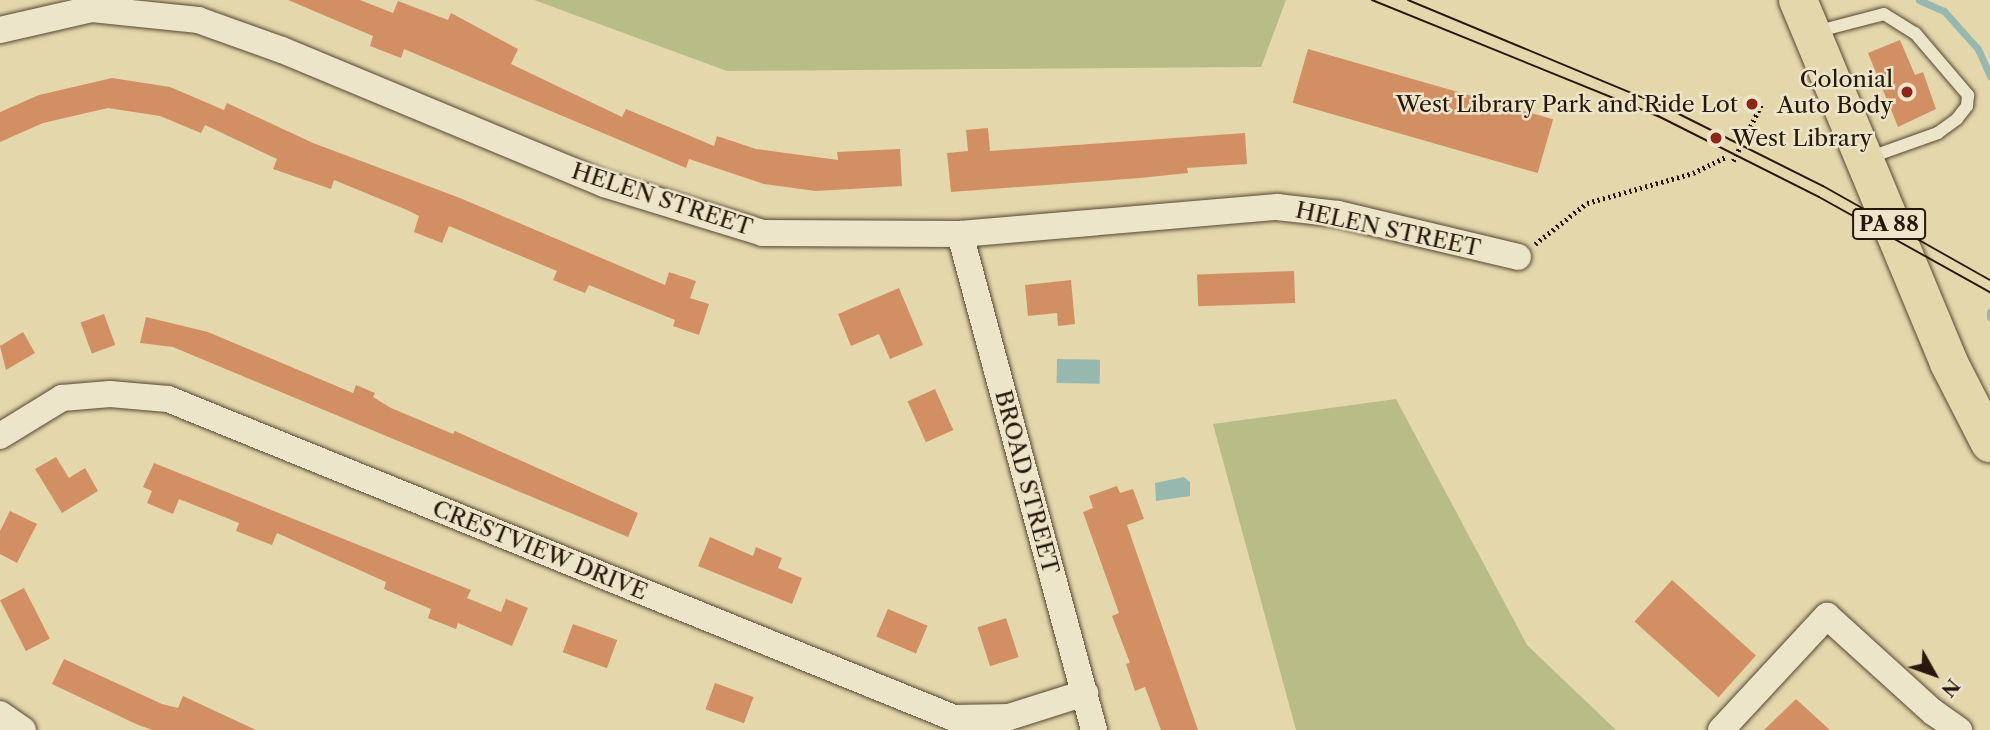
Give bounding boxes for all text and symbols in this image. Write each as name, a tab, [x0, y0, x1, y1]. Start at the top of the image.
place label: Colonial Auto Body	[1777, 65, 1893, 119]
marker: Colonial Auto Body	[1899, 84, 1915, 100]
place label: West Library Park and Ride Lot	[1395, 90, 1738, 118]
marker: West Library Park and Ride Lot	[1744, 96, 1760, 112]
place label: West Library	[1732, 124, 1872, 152]
marker: West Library	[1706, 128, 1726, 148]
street label: HELEN STREET	[568, 157, 756, 241]
street label: HELEN STREET	[1293, 196, 1483, 262]
road number: PA 88	[1850, 206, 1927, 242]
street label: BROAD STREET	[989, 387, 1065, 577]
street label: CRESTVIEW DRIVE	[428, 494, 652, 606]
north arrow	[1899, 639, 1969, 709]
text: N	[1936, 674, 1965, 702]

